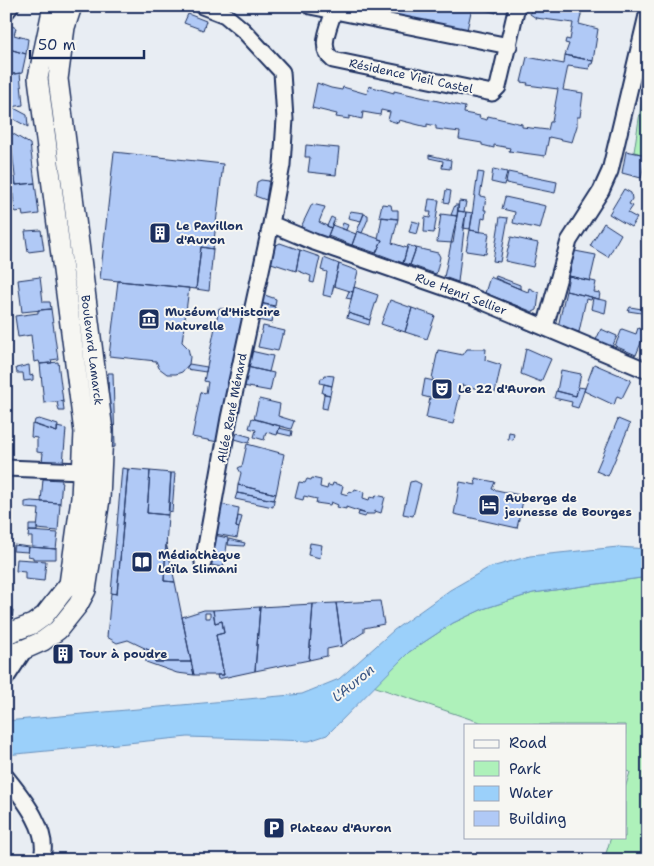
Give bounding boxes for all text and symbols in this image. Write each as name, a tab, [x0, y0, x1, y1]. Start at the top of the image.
scale bar	[30, 28, 144, 60]
text: 50 m	[38, 35, 76, 55]
street label: Résidence Vieil Castel	[348, 55, 475, 97]
place label: Le Pavillon d'Auron	[176, 218, 243, 248]
building icon: Le Pavillon d'Auron	[148, 221, 172, 245]
street label: Rue Henri Sellier	[413, 269, 509, 319]
street label: Boulevard Lamarck	[77, 294, 107, 406]
place label: Muséum d'Histoire Naturelle	[165, 304, 280, 334]
museum icon: Muséum d'Histoire Naturelle	[137, 307, 161, 331]
street label: Allée René Ménard	[213, 351, 251, 464]
theatre icon: Le 22 d'Auron	[430, 377, 454, 401]
place label: Le 22 d'Auron	[458, 381, 546, 397]
place label: Auberge de jeunesse de Bourges	[504, 490, 632, 520]
hotel icon: Auberge de jeunesse de Bourges	[477, 493, 501, 517]
place label: Médiathèque Leïla Slimani	[158, 547, 241, 577]
library icon: Médiathèque Leïla Slimani	[130, 550, 154, 574]
building icon: Tour à poudre	[51, 642, 75, 666]
place label: Tour à poudre	[79, 646, 167, 662]
water label: L'Auron	[328, 660, 378, 706]
legend	[464, 724, 626, 838]
text: Road	[509, 733, 547, 753]
text: Park	[509, 759, 541, 779]
text: Water	[509, 783, 553, 803]
text: Building	[509, 809, 566, 829]
parking icon: Plateau d'Auron	[262, 816, 286, 840]
place label: Plateau d'Auron	[290, 820, 391, 836]

